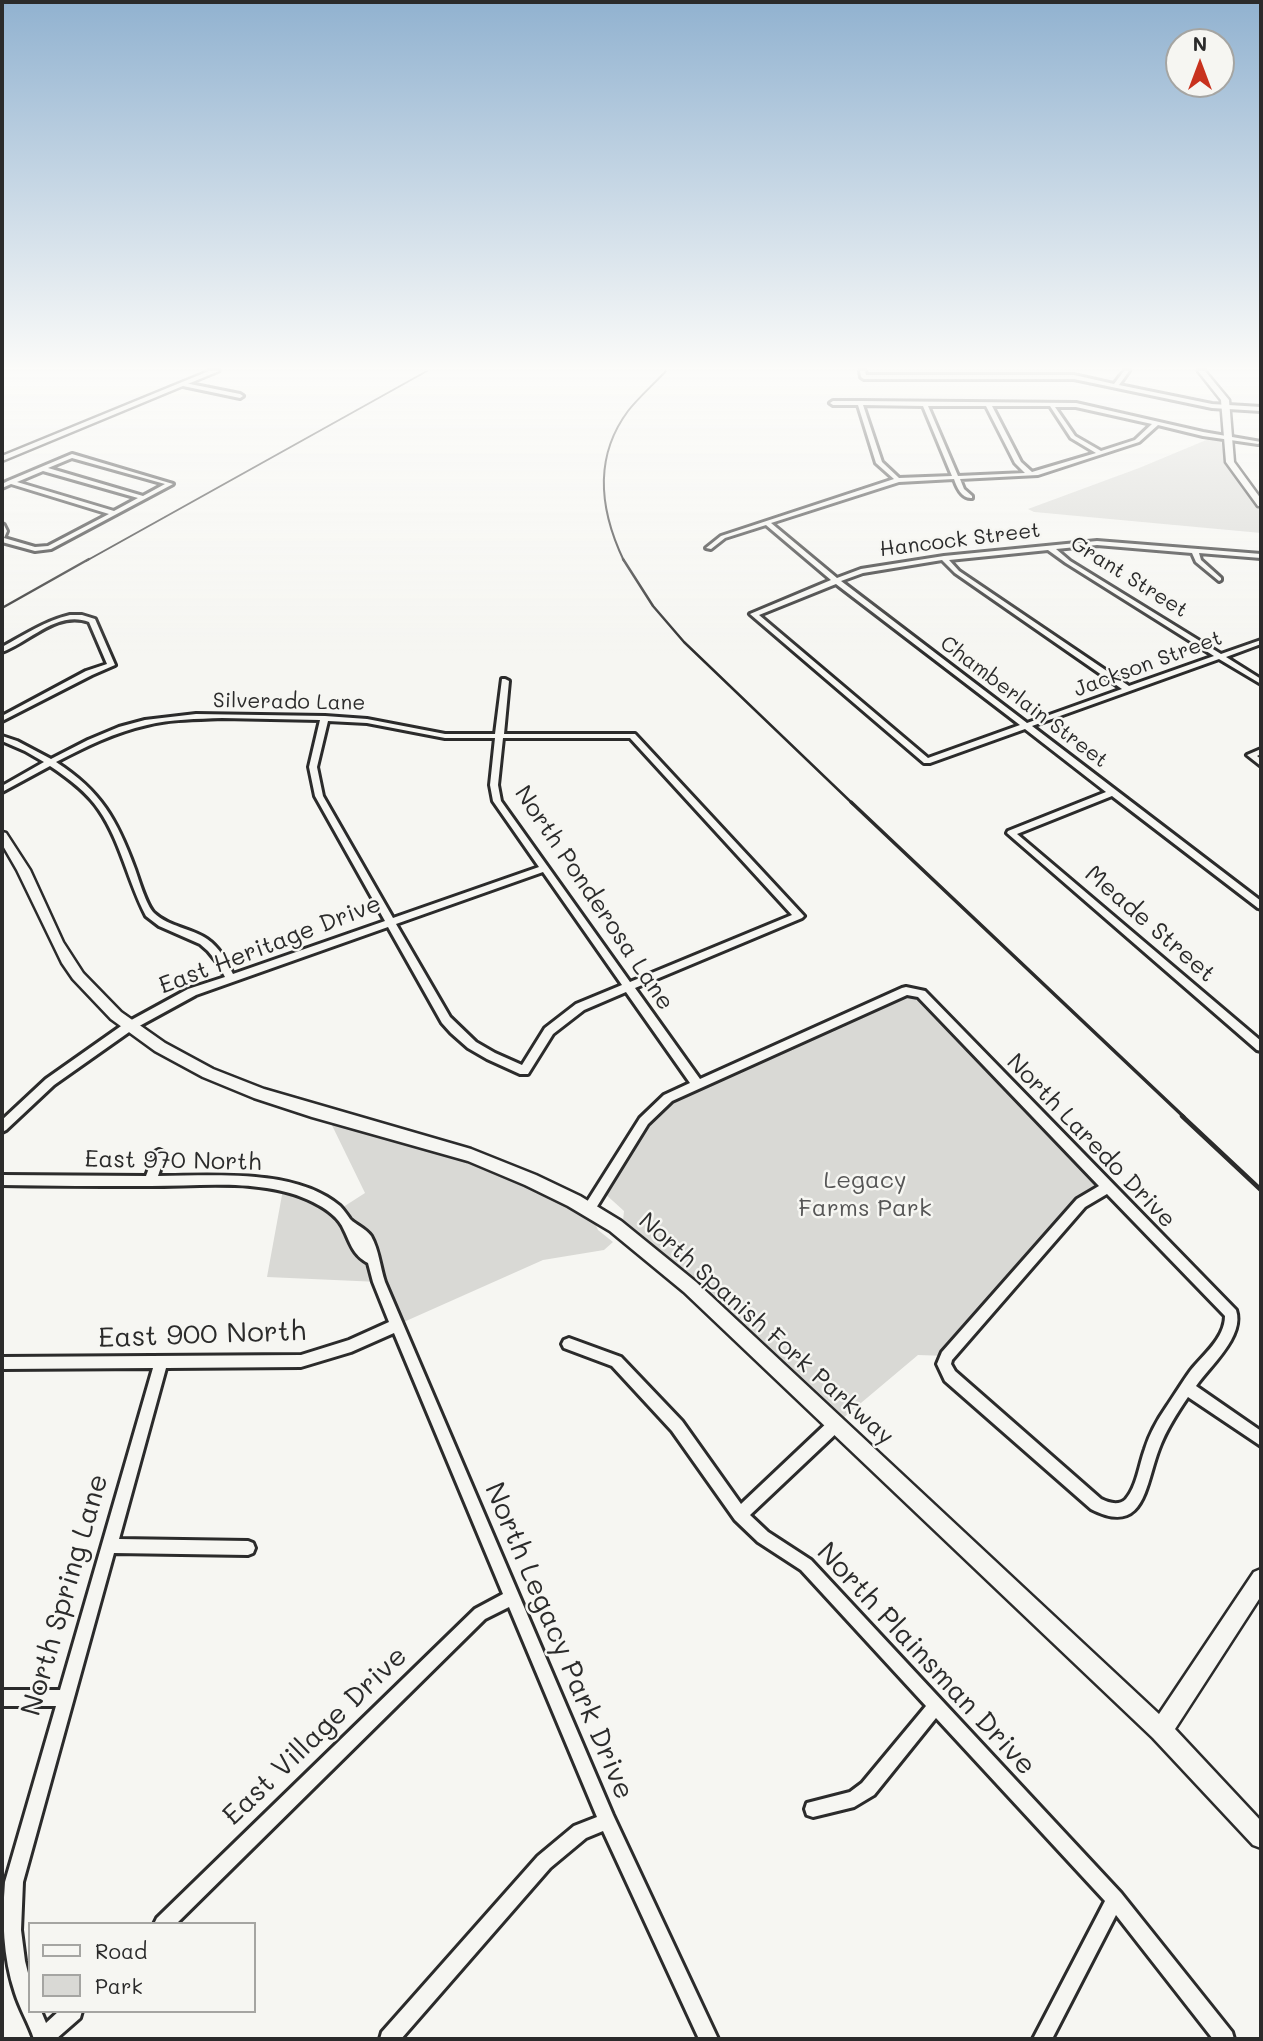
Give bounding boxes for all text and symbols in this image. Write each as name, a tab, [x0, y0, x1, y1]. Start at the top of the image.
north arrow	[1165, 28, 1235, 98]
text: N	[1193, 31, 1207, 56]
street label: Hancock Street	[878, 518, 1042, 562]
street label: Grant Street	[1066, 531, 1192, 623]
street label: Jackson Street	[1070, 625, 1226, 703]
street label: Chamberlain Street	[935, 631, 1113, 773]
street label: Silverado Lane	[213, 688, 365, 716]
street label: North Ponderosa Lane	[508, 780, 680, 1016]
street label: Meade Street	[1079, 860, 1221, 988]
street label: East Heritage Drive	[155, 889, 385, 1001]
street label: North Laredo Drive	[1000, 1048, 1182, 1234]
street label: East 970 North	[84, 1145, 262, 1177]
park label: Legacy Farms Park	[798, 1167, 932, 1223]
street label: North Spanish Fork Parkway	[633, 1207, 899, 1451]
street label: East 900 North	[98, 1315, 306, 1355]
street label: North Spring Lane	[14, 1470, 116, 1720]
street label: North Legacy Park Drive	[477, 1478, 641, 1804]
street label: North Plainsman Drive	[809, 1536, 1043, 1782]
street label: East Village Drive	[216, 1640, 414, 1832]
legend	[28, 1922, 256, 2013]
text: Road	[95, 1937, 147, 1964]
text: Park	[95, 1972, 143, 1999]

